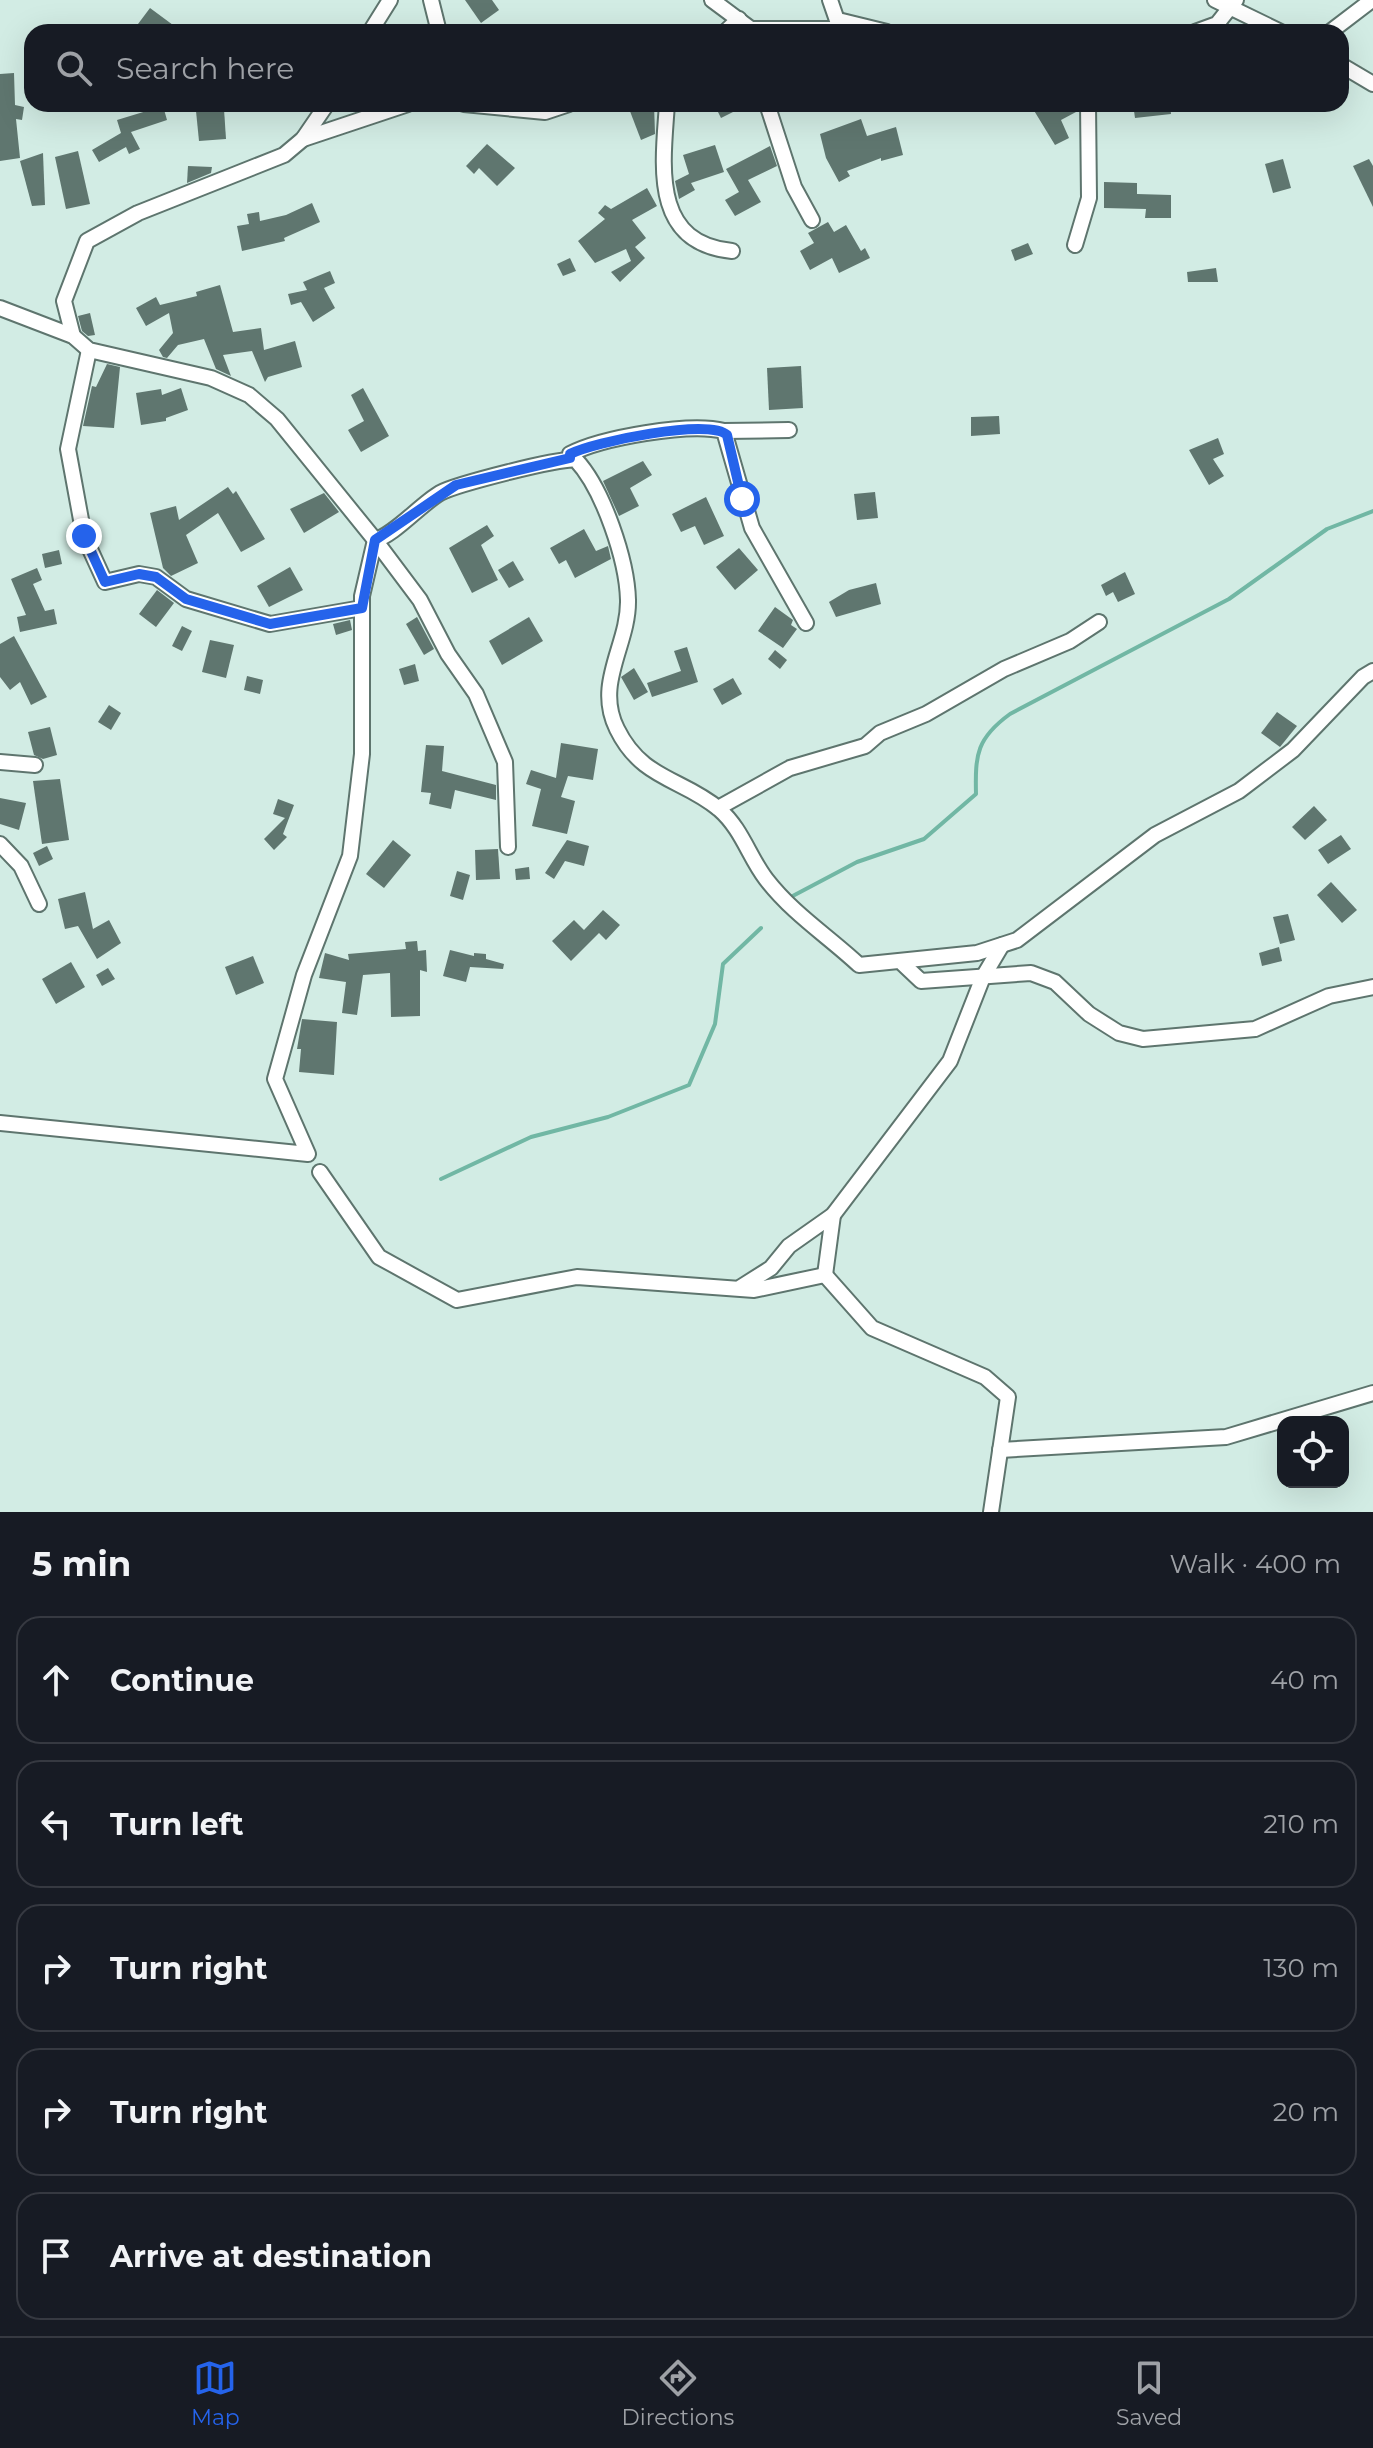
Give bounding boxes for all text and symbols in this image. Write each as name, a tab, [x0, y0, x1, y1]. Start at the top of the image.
search box	[24, 24, 1349, 112]
icon: search	[52, 46, 96, 90]
text: Search here	[116, 50, 294, 87]
route start	[724, 481, 760, 517]
route end	[66, 518, 102, 554]
map controls	[1277, 1416, 1349, 1488]
button: locate	[1277, 1416, 1349, 1488]
text: 5 min	[32, 1543, 131, 1585]
text: Walk · 400 m	[1169, 1548, 1341, 1580]
icon: ahead	[34, 1658, 78, 1702]
text: Continue	[110, 1662, 254, 1699]
text: 40 m	[1270, 1664, 1339, 1696]
icon: left	[34, 1802, 78, 1846]
text: Turn left	[110, 1806, 243, 1843]
text: 210 m	[1263, 1808, 1339, 1840]
icon: right	[34, 1946, 78, 1990]
text: Turn right	[110, 1950, 267, 1987]
text: 130 m	[1263, 1952, 1339, 1984]
icon: right	[34, 2090, 78, 2134]
text: Turn right	[110, 2094, 267, 2131]
text: 20 m	[1273, 2096, 1339, 2128]
icon: arrive	[34, 2234, 78, 2278]
text: Arrive at destination	[110, 2238, 432, 2275]
tab: Map	[191, 2356, 240, 2431]
tab: Directions	[622, 2356, 734, 2431]
tab: Saved	[1116, 2356, 1182, 2431]

